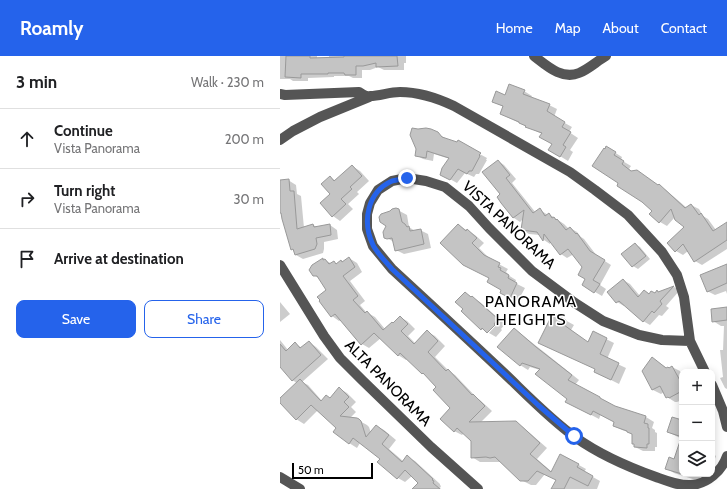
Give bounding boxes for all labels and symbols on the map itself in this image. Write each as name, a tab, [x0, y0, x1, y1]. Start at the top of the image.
route end	[398, 169, 416, 187]
street label: VISTA PANORAMA	[459, 177, 560, 273]
district label: PANORAMA HEIGHTS	[485, 292, 577, 329]
street label: ALTA PANORAMA	[341, 336, 435, 430]
route start	[565, 427, 583, 445]
scale bar	[292, 461, 373, 480]

